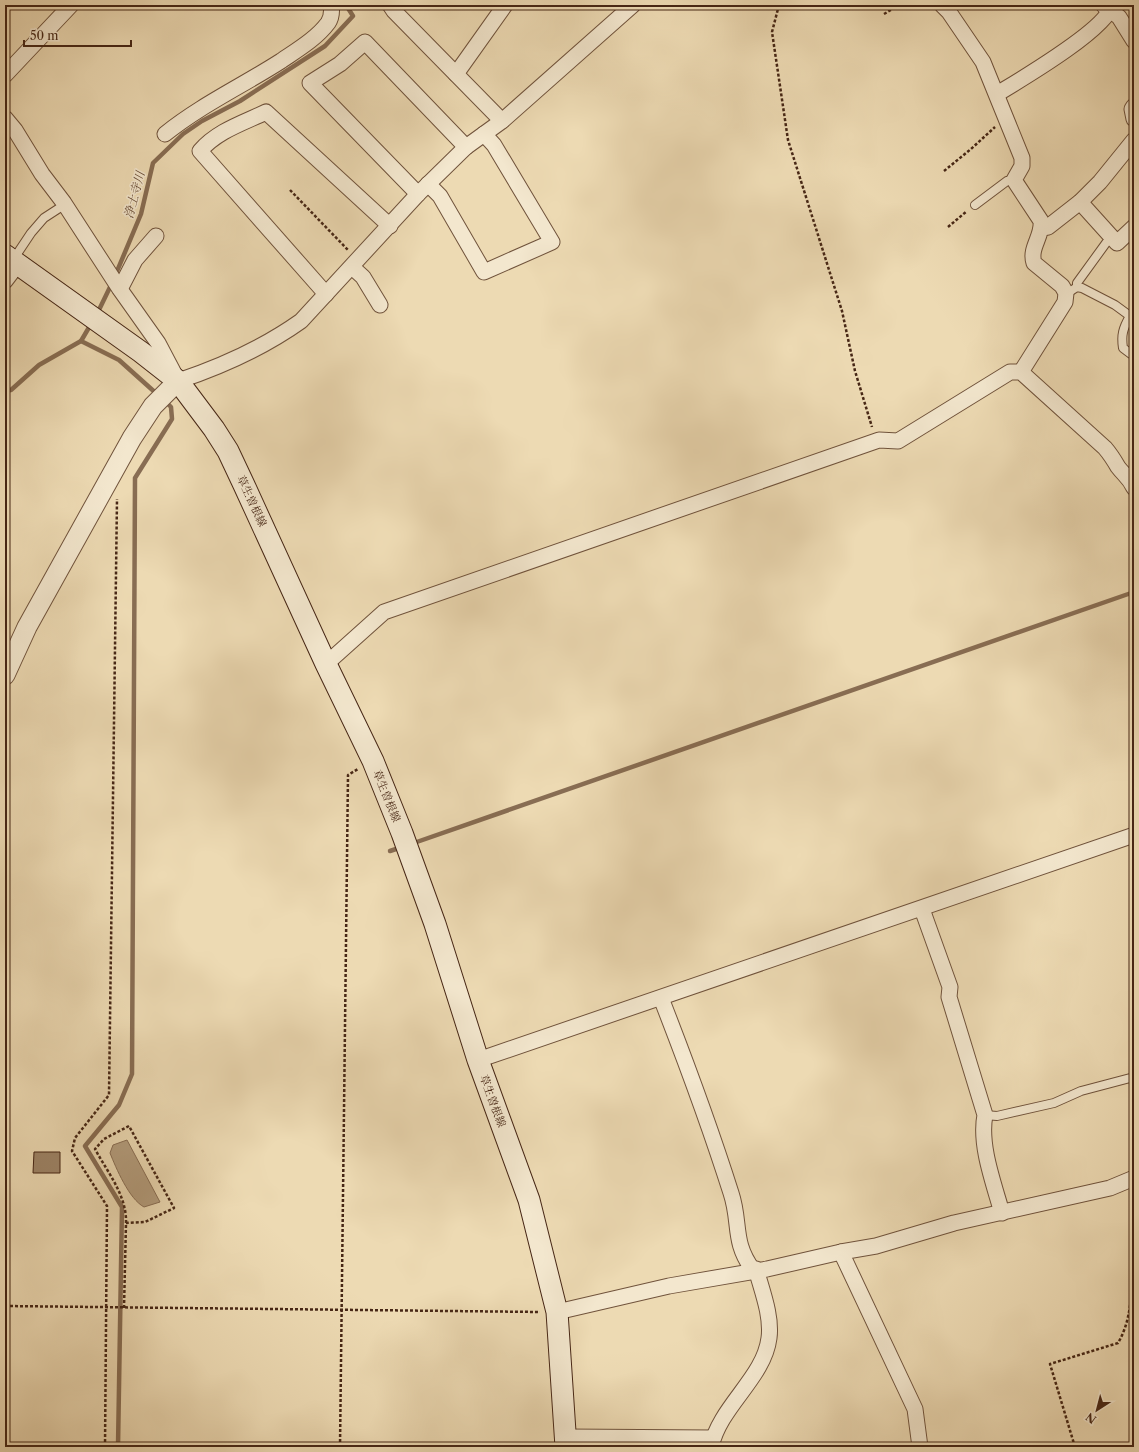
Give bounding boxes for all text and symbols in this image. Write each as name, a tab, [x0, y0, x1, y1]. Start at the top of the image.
scale bar	[24, 22, 131, 48]
text: 50 m	[30, 28, 59, 43]
water label: 浄土寺川	[121, 168, 148, 220]
street label: 草生曽根線	[234, 473, 270, 529]
street label: 草生曽根線	[370, 768, 404, 824]
street label: 草生曽根線	[477, 1073, 509, 1129]
north arrow	[1077, 1390, 1117, 1430]
text: N	[1083, 1409, 1099, 1427]

